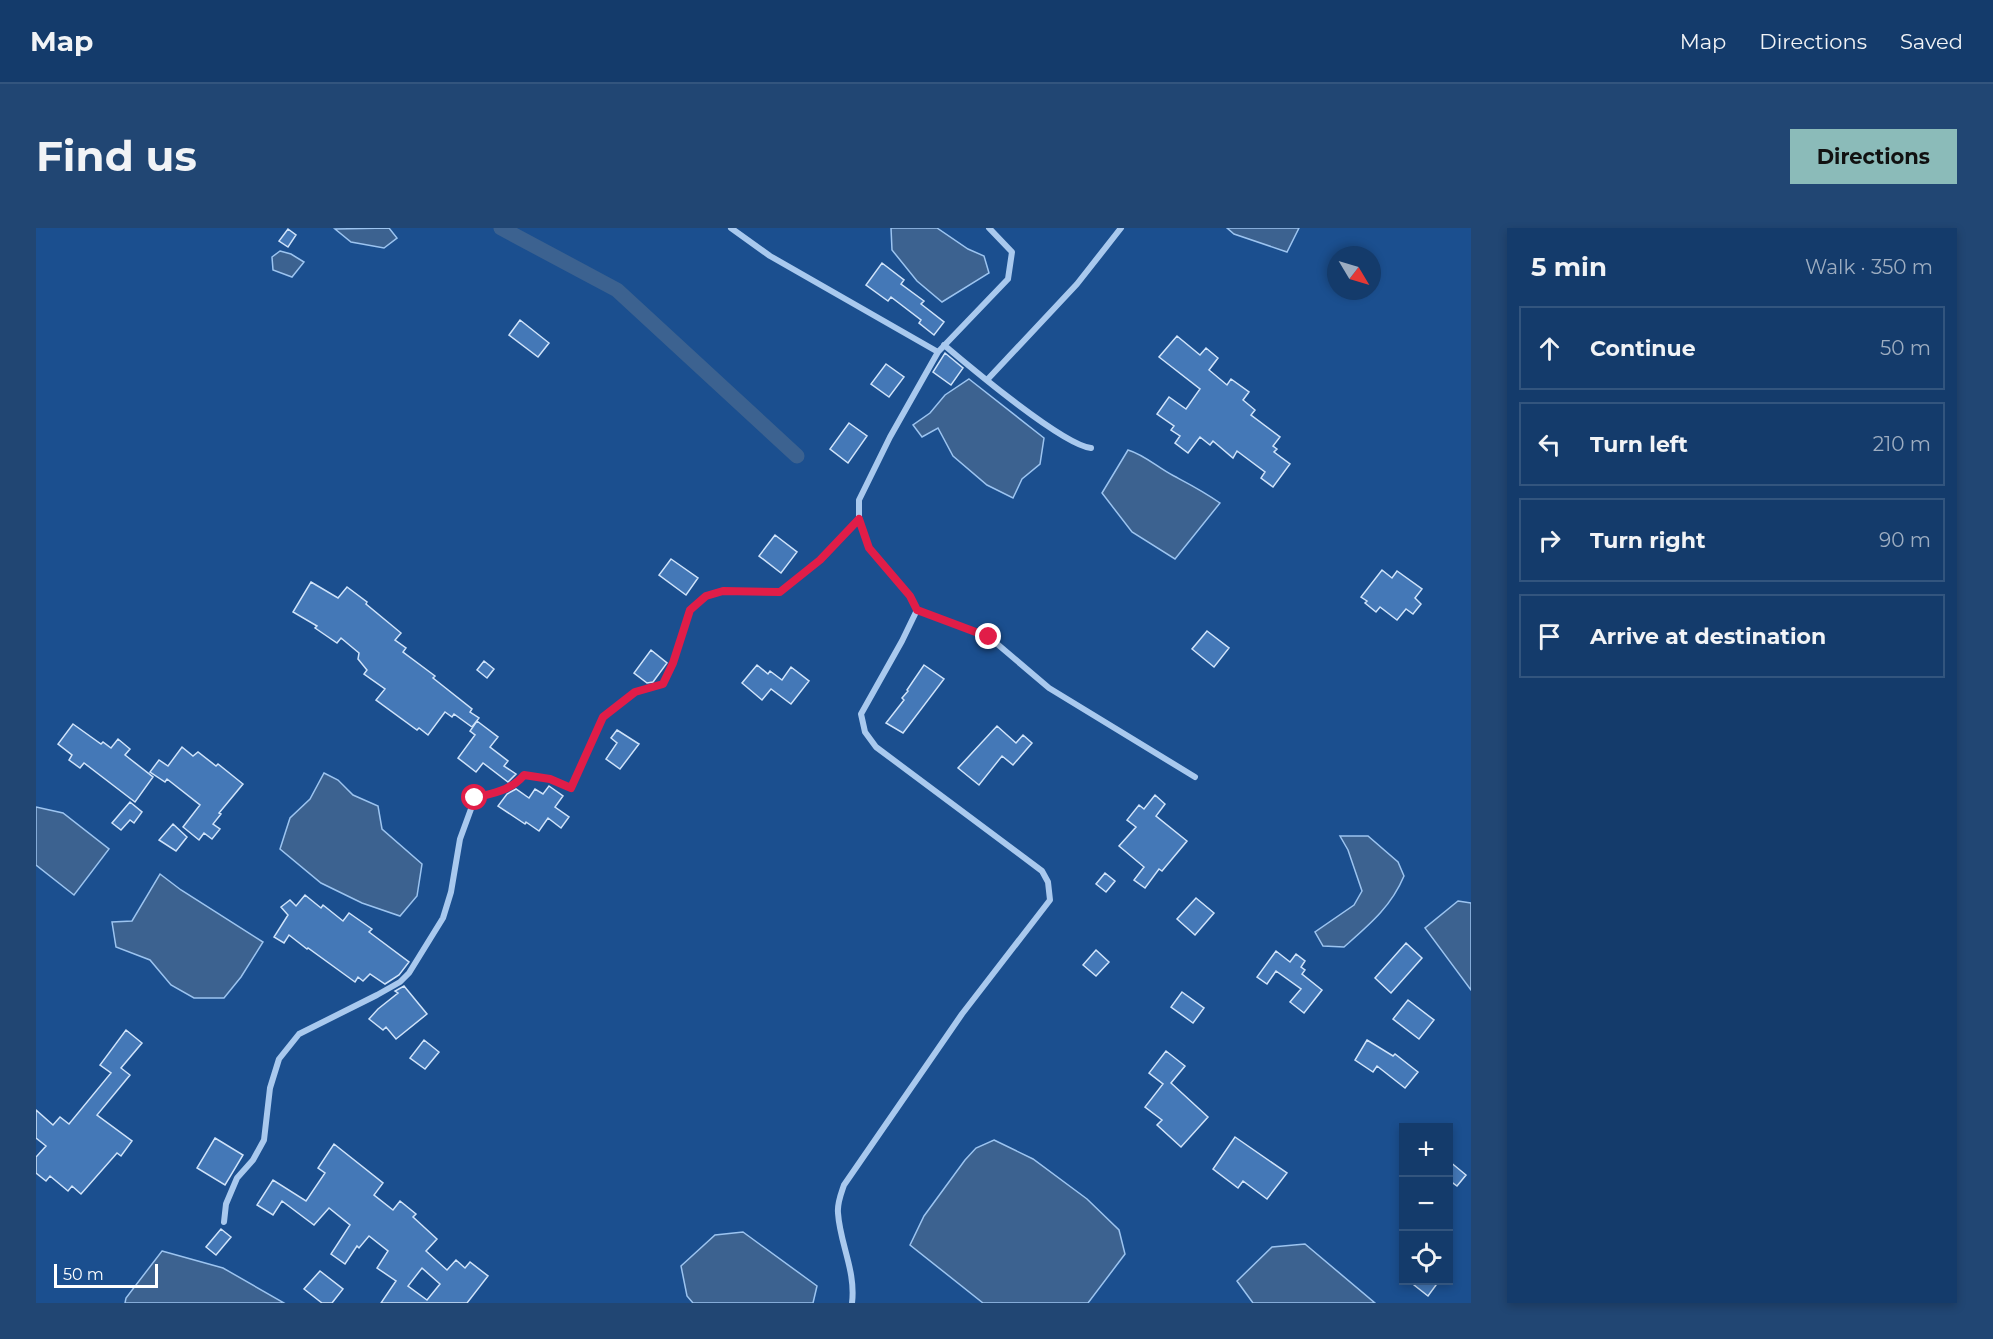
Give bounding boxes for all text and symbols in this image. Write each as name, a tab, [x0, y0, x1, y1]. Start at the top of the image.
text: Map	[30, 24, 93, 58]
text: Map	[1680, 29, 1726, 54]
text: Directions	[1759, 29, 1867, 54]
text: Saved	[1900, 29, 1963, 54]
button: Directions	[1790, 129, 1957, 184]
text: Find us	[36, 130, 197, 182]
north arrow	[1327, 246, 1381, 300]
text: 5 min	[1531, 251, 1607, 283]
text: Walk · 350 m	[1805, 255, 1933, 279]
icon: ahead	[1533, 332, 1566, 365]
text: Continue	[1590, 335, 1696, 362]
text: 50 m	[1880, 336, 1931, 360]
icon: left	[1533, 428, 1566, 461]
text: Turn left	[1590, 431, 1688, 458]
text: 210 m	[1873, 432, 1931, 456]
icon: right	[1533, 524, 1566, 557]
text: Turn right	[1590, 527, 1705, 554]
text: 90 m	[1879, 528, 1931, 552]
icon: arrive	[1533, 620, 1566, 653]
route end	[975, 623, 1001, 649]
text: Arrive at destination	[1590, 623, 1826, 650]
route start	[461, 784, 487, 810]
map controls	[1399, 1123, 1453, 1285]
button: +	[1399, 1123, 1453, 1177]
button: −	[1399, 1177, 1453, 1231]
button: locate	[1399, 1231, 1453, 1285]
scale bar	[54, 1261, 158, 1288]
text: 50 m	[63, 1265, 104, 1284]

